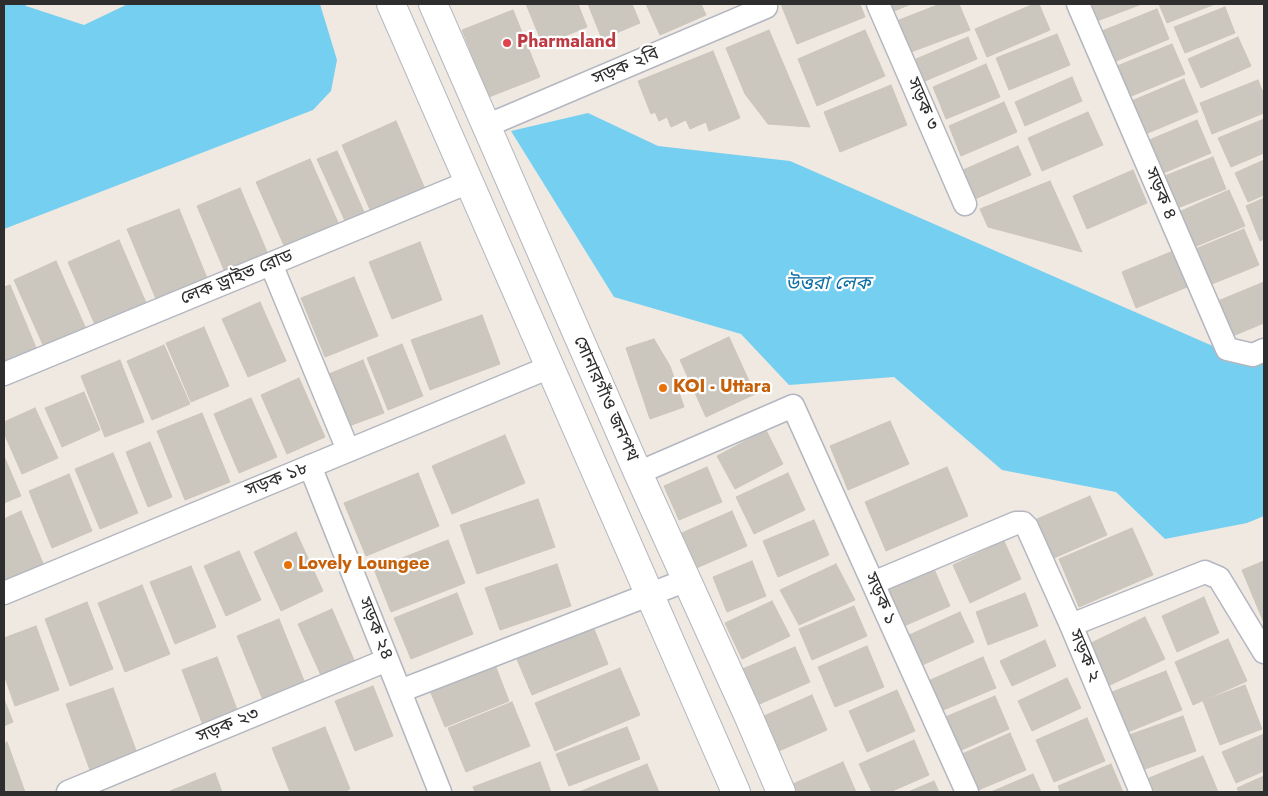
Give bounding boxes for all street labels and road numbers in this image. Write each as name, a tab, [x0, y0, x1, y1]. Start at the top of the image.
street label: সড়ক ২বি	[590, 43, 662, 91]
street label: সড়ক ৩	[901, 75, 943, 133]
street label: সড়ক ৪	[1139, 165, 1181, 223]
street label: লেক ড্রাইভ রোড	[178, 246, 296, 310]
street label: সোনারগাঁও জনপথ	[568, 333, 642, 465]
street label: সড়ক ১৮	[243, 458, 311, 502]
street label: সড়ক ১	[859, 570, 901, 628]
street label: সড়ক ২৪	[353, 595, 397, 663]
street label: সড়ক ২	[1063, 627, 1105, 685]
street label: সড়ক ২৩	[194, 703, 262, 749]

